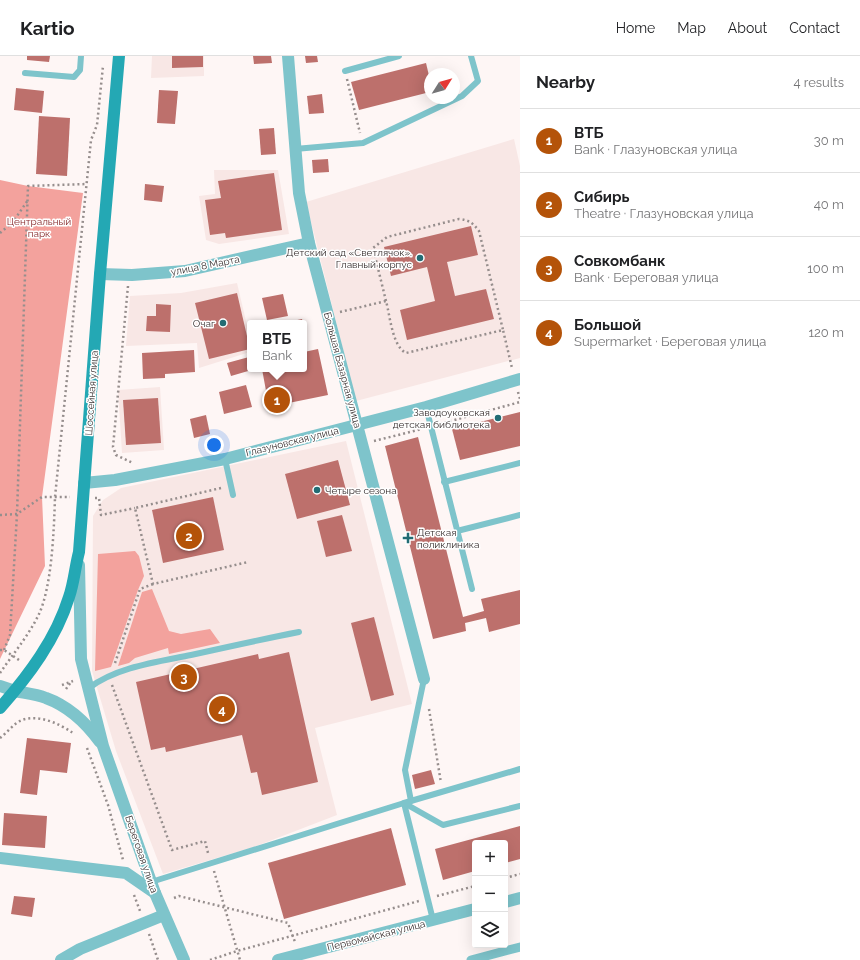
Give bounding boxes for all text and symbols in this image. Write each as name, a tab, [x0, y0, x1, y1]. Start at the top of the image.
text: Kartio	[20, 17, 75, 39]
text: Home	[616, 20, 655, 36]
text: Map	[677, 20, 706, 36]
text: About	[728, 20, 767, 36]
text: Contact	[789, 20, 840, 36]
north arrow	[424, 68, 460, 104]
text: Nearby	[536, 72, 595, 92]
text: 4 results	[793, 75, 844, 90]
text: ВТБ	[574, 124, 603, 142]
text: 1	[546, 133, 552, 148]
text: 30 m	[814, 133, 844, 148]
text: Bank · Глазуновская улица	[574, 142, 737, 157]
text: Сибирь	[574, 188, 630, 206]
text: 2	[545, 197, 553, 212]
text: 40 m	[814, 197, 844, 212]
text: Theatre · Глазуновская улица	[574, 206, 754, 221]
park label: Центральный парк	[7, 216, 71, 239]
place label: Детский сад «Светлячок». Главный корпус	[286, 247, 413, 270]
text: Совкомбанк	[574, 252, 666, 270]
street label: улица 8 Марта	[170, 253, 240, 278]
marker: Детский сад «Светлячок». Главный корпус	[415, 253, 425, 263]
text: 3	[545, 261, 553, 276]
text: 100 m	[807, 261, 844, 276]
text: Bank · Береговая улица	[574, 270, 719, 285]
street label: Большая Базарная улица	[322, 311, 363, 429]
text: Большой	[574, 316, 641, 334]
place label: Очаг	[193, 318, 215, 329]
marker: Очаг	[218, 318, 228, 328]
popup	[247, 320, 307, 372]
text: 4	[545, 325, 553, 340]
text: 120 m	[808, 325, 844, 340]
text: ВТБ	[262, 330, 291, 348]
text: Supermarket · Береговая улица	[574, 334, 766, 349]
text: Bank	[262, 348, 292, 363]
street label: Шоссейная улица	[83, 350, 100, 436]
pin: 1	[264, 385, 290, 415]
place label: Заводоуковская детская библиотека	[393, 407, 490, 430]
marker: Заводоуковская детская библиотека	[493, 413, 503, 423]
street label: Глазуновская улица	[245, 425, 340, 458]
your location	[204, 435, 224, 455]
marker: Четыре сезона	[312, 485, 322, 495]
place label: Четыре сезона	[325, 485, 397, 496]
pin: 2	[176, 521, 202, 551]
place label: Детская поликлиника	[417, 527, 480, 550]
marker: Детская поликлиника	[402, 532, 414, 544]
pin: 3	[171, 662, 197, 692]
pin: 4	[209, 694, 235, 724]
street label: Береговая улица	[123, 814, 160, 894]
map controls	[472, 840, 508, 948]
button: +	[472, 840, 508, 876]
button: −	[472, 876, 508, 912]
button: layers	[472, 912, 508, 948]
street label: Первомайская улица	[326, 918, 426, 953]

